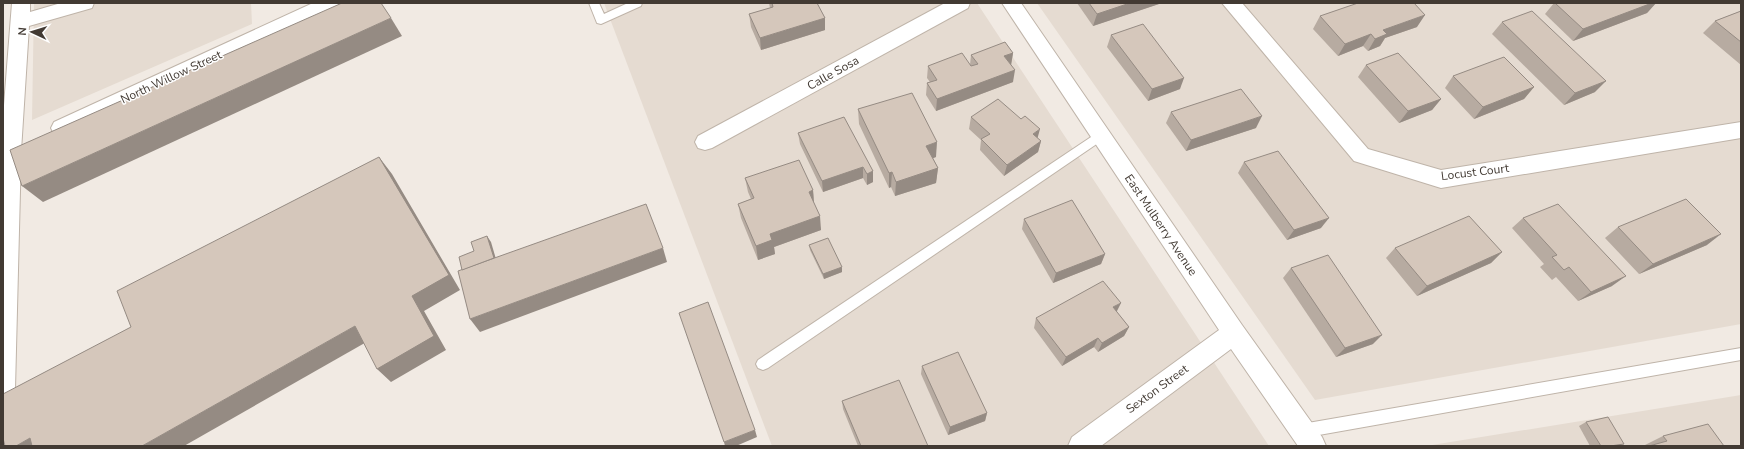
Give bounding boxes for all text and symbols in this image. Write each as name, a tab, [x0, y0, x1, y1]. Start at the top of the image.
north arrow	[12, 12, 52, 52]
text: N	[15, 27, 30, 36]
street label: North Willow Street	[118, 46, 225, 107]
street label: Calle Sosa	[804, 52, 862, 94]
street label: Locust Court	[1440, 160, 1511, 184]
street label: East Mulberry Avenue	[1121, 171, 1201, 279]
street label: Sexton Street	[1123, 360, 1192, 417]

